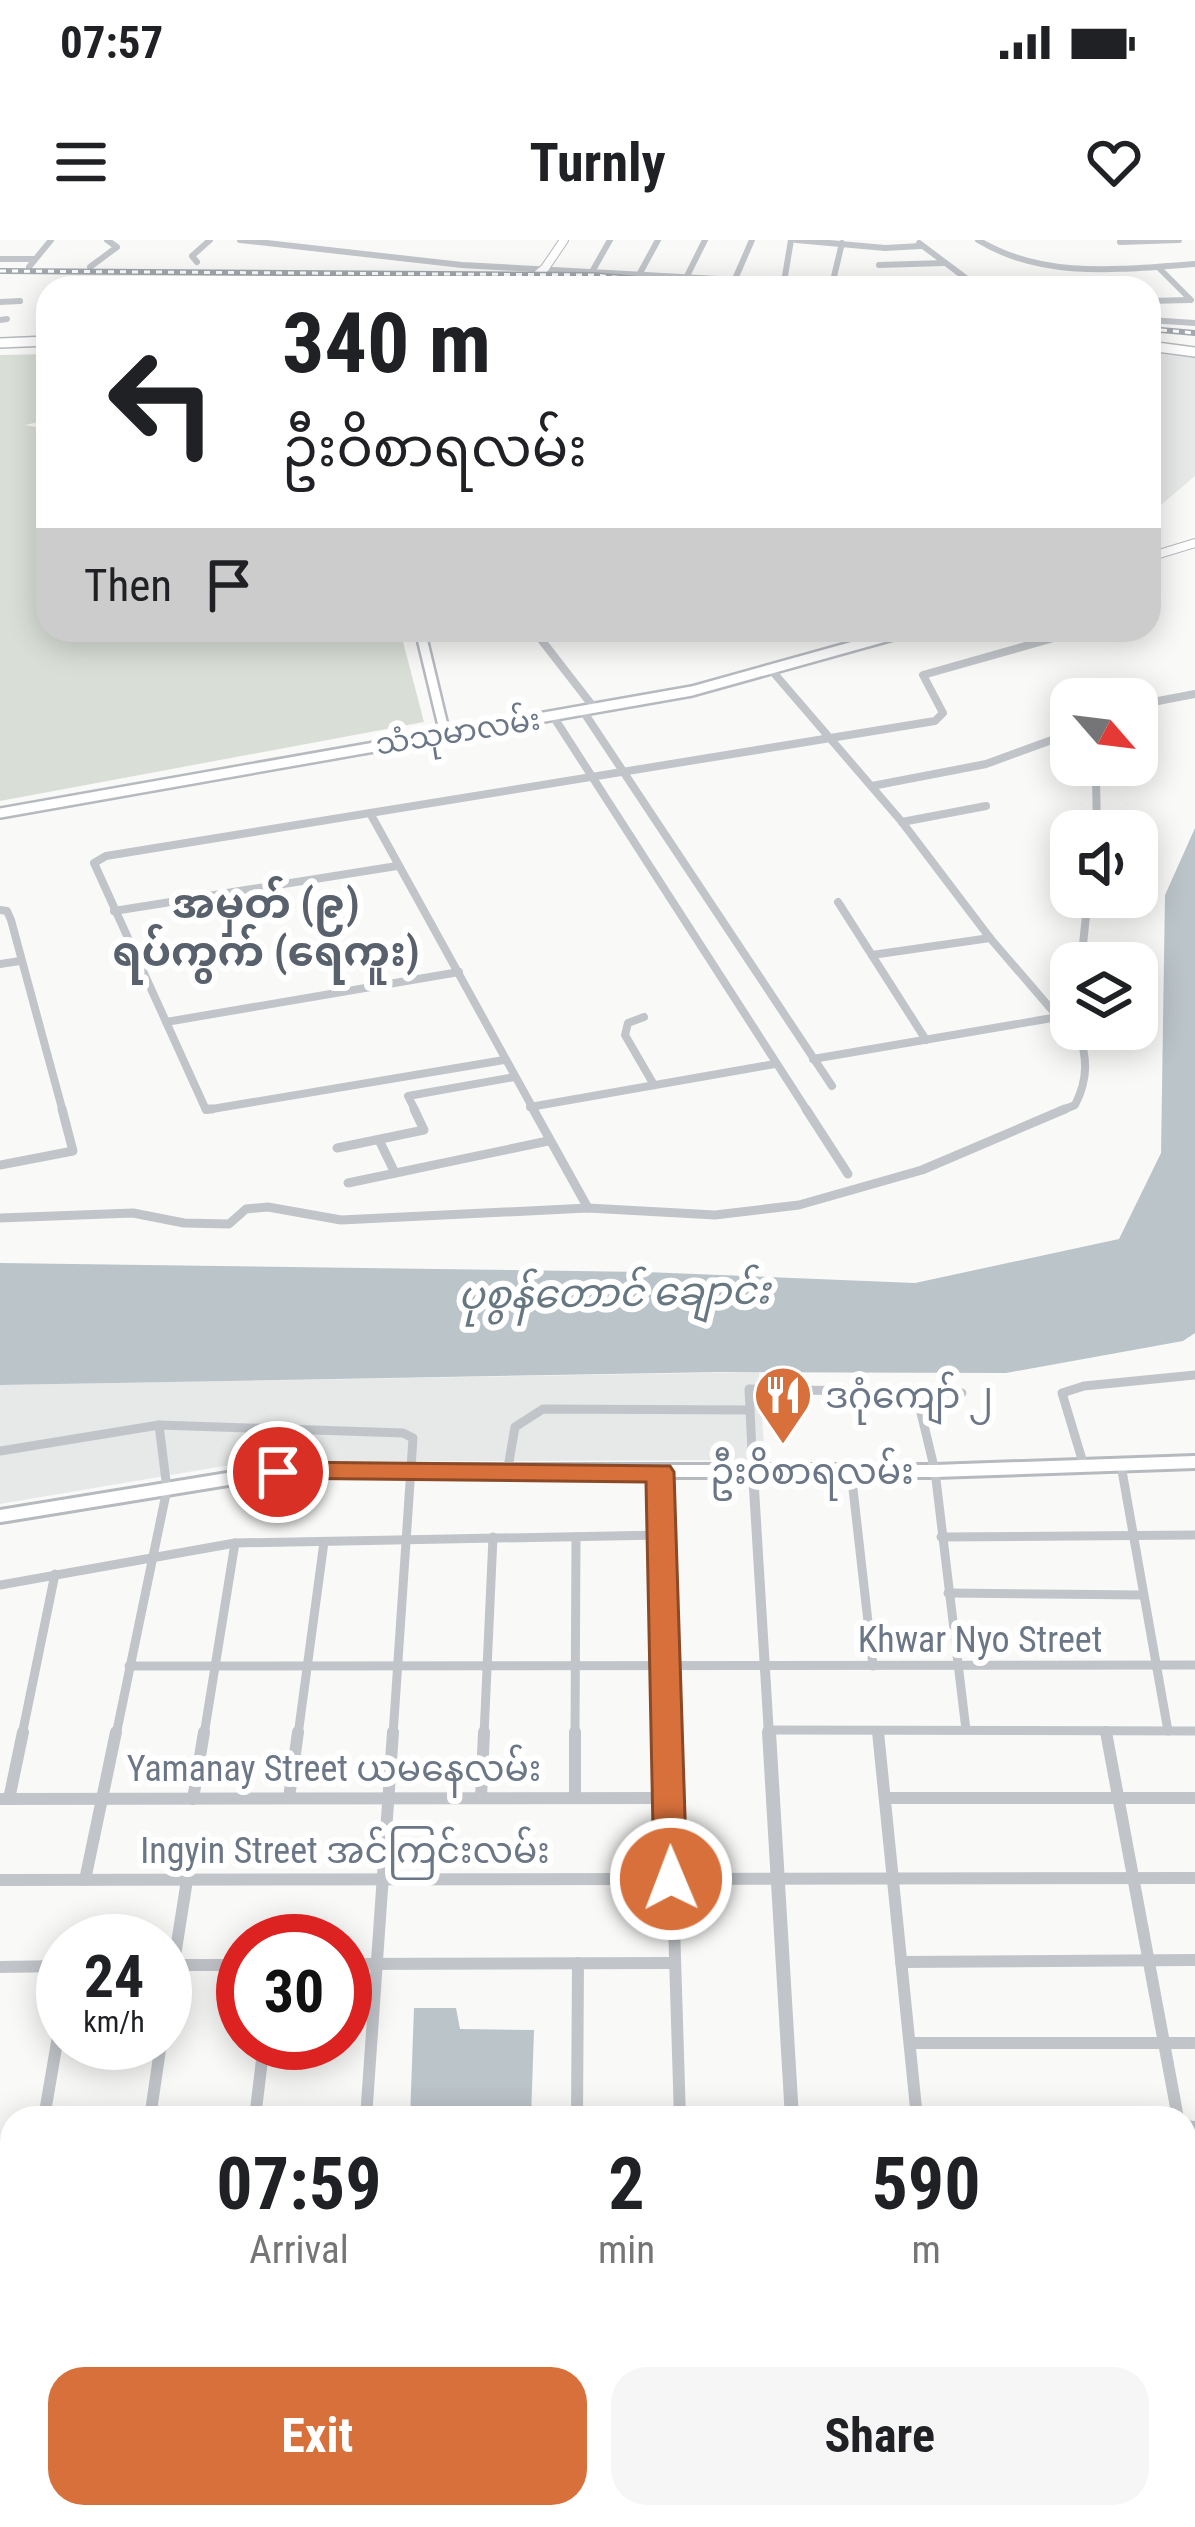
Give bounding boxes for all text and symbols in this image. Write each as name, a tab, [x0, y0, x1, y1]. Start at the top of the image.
text: 07:57	[60, 16, 163, 69]
icon: menu	[48, 129, 114, 195]
icon: heart	[1081, 129, 1147, 195]
text: Turnly	[529, 131, 666, 194]
text: 340 m	[282, 294, 491, 393]
icon: left	[84, 324, 240, 480]
text: ဦးဝိစာရလမ်း	[282, 416, 587, 479]
icon: arrive	[196, 552, 262, 618]
text: Then	[84, 559, 172, 612]
north arrow	[1050, 678, 1158, 786]
map controls	[1050, 678, 1158, 1050]
street label: သံသုမာလမ်း	[373, 697, 544, 770]
button: sound	[1050, 810, 1158, 918]
district label: အမှတ် (၉) ရပ်ကွက် (ရေကူး)	[112, 876, 420, 985]
button: layers	[1050, 942, 1158, 1050]
water label: ပုစွန်တောင် ချောင်း	[458, 1263, 773, 1328]
restaurant icon: ဒဂုံကျော် ၂	[752, 1364, 814, 1446]
place label: ဒဂုံကျော် ၂	[825, 1371, 993, 1425]
pin	[227, 1421, 329, 1523]
icon: arrive	[245, 1439, 311, 1505]
street label: ဦးဝိစာရလမ်း	[710, 1447, 914, 1501]
street label: Khwar Nyo Street	[858, 1619, 1102, 1661]
street label: Yamanay Street ယမနေလမ်း	[127, 1744, 541, 1798]
position arrow	[608, 1816, 734, 1942]
street label: Ingyin Street အင်ကြင်းလမ်း	[140, 1826, 550, 1880]
speed limit sign: 30	[216, 1914, 372, 2070]
text: 24	[84, 1941, 144, 2012]
text: km/h	[83, 2004, 145, 2039]
text: 07:59	[216, 2142, 382, 2227]
text: 2	[608, 2142, 645, 2227]
text: 590	[871, 2142, 981, 2227]
text: Arrival	[249, 2227, 349, 2273]
text: min	[598, 2227, 655, 2273]
text: m	[911, 2227, 941, 2273]
button: Exit	[48, 2367, 587, 2505]
button: Share	[611, 2367, 1149, 2505]

